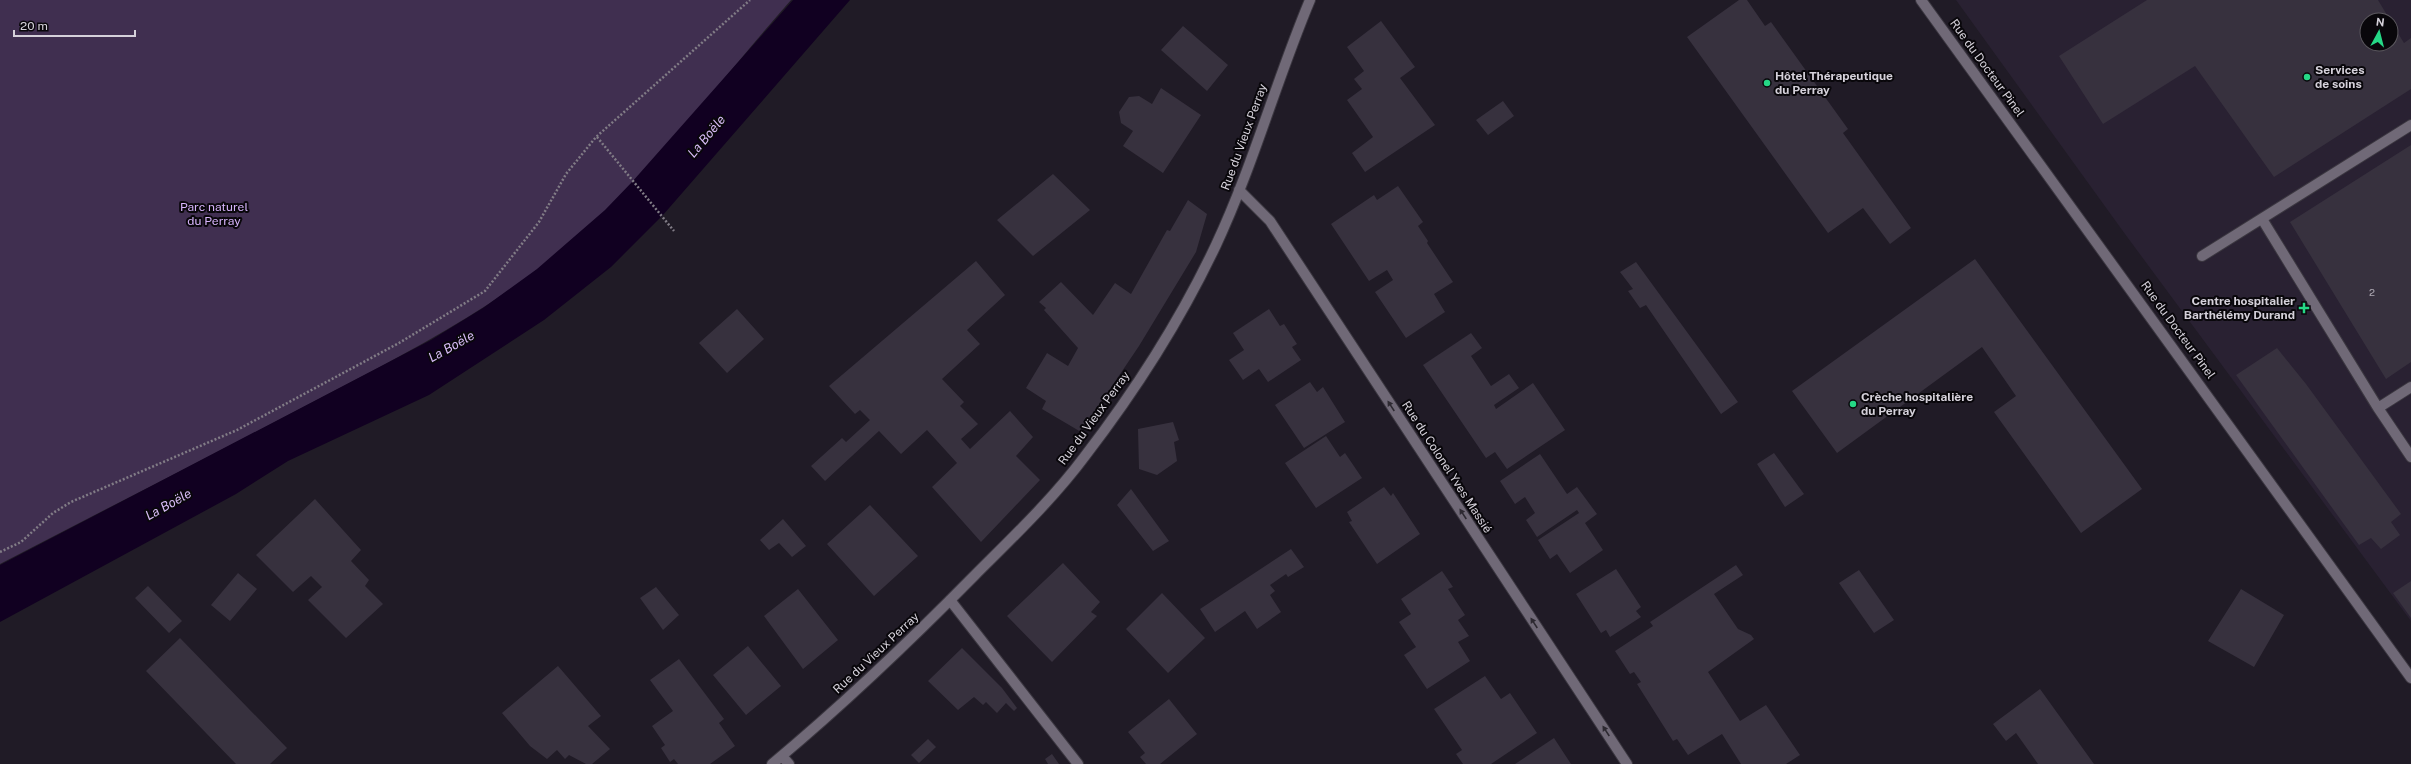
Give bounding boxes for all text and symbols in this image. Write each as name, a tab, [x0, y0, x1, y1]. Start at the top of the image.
scale bar	[14, 12, 135, 38]
north arrow	[2359, 12, 2399, 52]
text: N	[2375, 16, 2385, 29]
street label: Rue du Docteur Pinel	[1947, 17, 2027, 120]
text: 20 m	[20, 19, 48, 33]
place label: Services de soins	[2315, 63, 2364, 91]
place label: Hôtel Thérapeutique du Perray	[1775, 69, 1893, 97]
marker: Services de soins	[2302, 72, 2312, 82]
marker: Hôtel Thérapeutique du Perray	[1762, 78, 1772, 88]
street label: Rue du Vieux Perray	[1218, 81, 1270, 192]
water label: La Boële	[684, 112, 728, 160]
park label: Parc naturel du Perray	[180, 200, 248, 228]
street label: Rue du Docteur Pinel	[2138, 279, 2218, 382]
house number: 2	[2369, 286, 2375, 298]
place label: Centre hospitalier Barthélémy Durand	[2184, 294, 2295, 322]
marker: Centre hospitalier Barthélémy Durand	[2298, 302, 2310, 314]
water label: La Boële	[426, 328, 477, 365]
street label: Rue du Vieux Perray	[1055, 368, 1133, 467]
place label: Crèche hospitalière du Perray	[1861, 390, 1973, 418]
street label: Rue du Colonel Yves Massié	[1399, 398, 1495, 536]
marker: Crèche hospitalière du Perray	[1848, 399, 1858, 409]
one-way arrow	[1387, 400, 1395, 411]
water label: La Boële	[143, 486, 194, 523]
one-way arrow	[1459, 509, 1467, 519]
street label: Rue du Vieux Perray	[830, 609, 922, 696]
one-way arrow	[1530, 618, 1538, 628]
one-way arrow	[1602, 726, 1609, 737]

